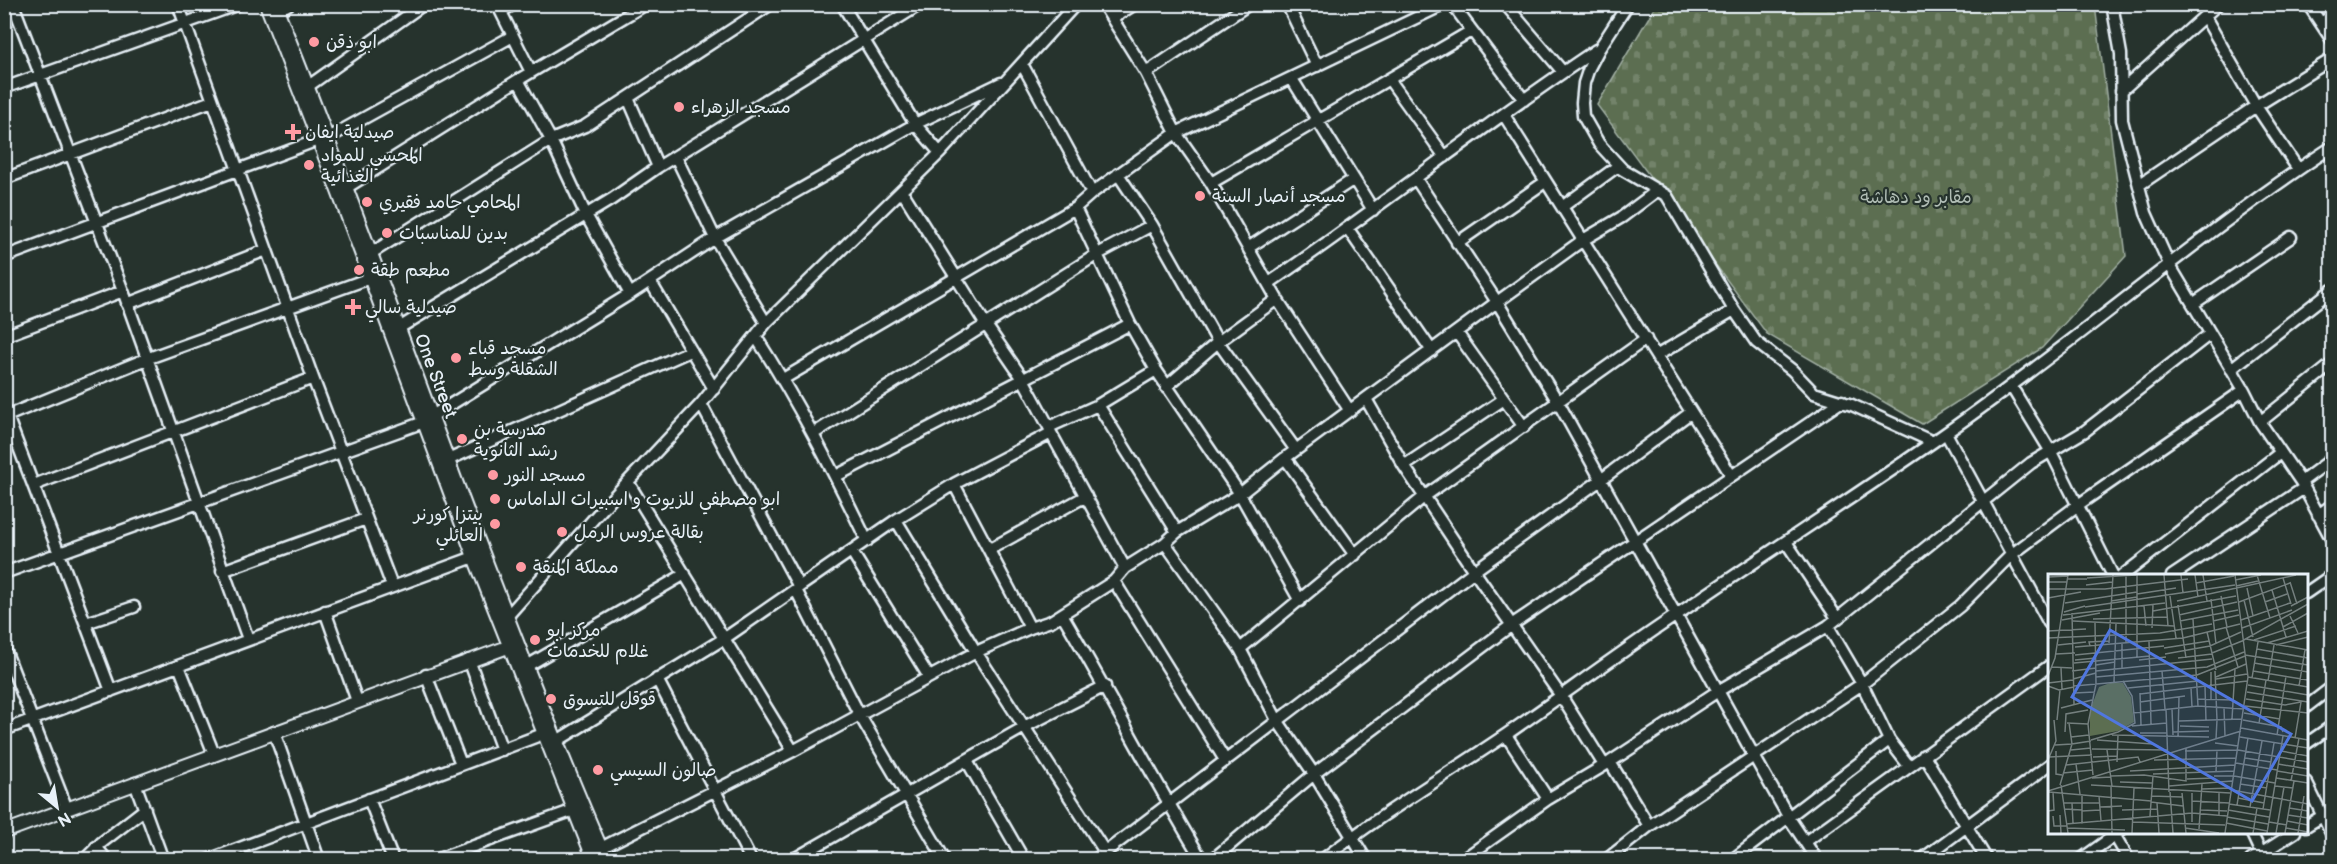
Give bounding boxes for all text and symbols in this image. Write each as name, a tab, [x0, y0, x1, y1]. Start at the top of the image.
place label: ابو ذقن	[326, 32, 377, 53]
marker: ابو ذقن	[307, 35, 321, 49]
place label: مسجد الزهراء	[691, 97, 791, 118]
marker: مسجد الزهراء	[672, 100, 686, 114]
place label: صيدلية ايفان	[305, 122, 394, 143]
marker: صيدلية ايفان	[286, 125, 300, 139]
place label: المحسي للمواد الغذائية	[321, 145, 423, 187]
marker: المحسي للمواد الغذائية	[302, 158, 316, 172]
place label: مسجد أنصار السنة	[1212, 186, 1346, 207]
park label: مقابر ود دهاشة	[1860, 187, 1972, 208]
marker: مسجد أنصار السنة	[1193, 189, 1207, 203]
place label: المحامي حامد فقيري	[379, 192, 521, 218]
marker: المحامي حامد فقيري	[360, 195, 374, 209]
place label: بدين للمناسبات	[399, 223, 508, 244]
marker: بدين للمناسبات	[380, 226, 394, 240]
place label: مطعم طقة	[371, 260, 450, 284]
marker: مطعم طقة	[352, 263, 366, 277]
place label: صيدلية سالي	[365, 297, 457, 323]
marker: صيدلية سالي	[346, 300, 360, 314]
street label: One Street	[410, 331, 461, 422]
place label: مسجد قباء الشقلة وسط	[468, 338, 558, 380]
marker: مسجد قباء الشقلة وسط	[449, 351, 463, 365]
place label: مدرسة بن رشد الثانوية	[474, 419, 558, 462]
marker: مدرسة بن رشد الثانوية	[455, 432, 469, 446]
place label: مسجد النور	[503, 465, 586, 487]
marker: مسجد النور	[486, 468, 500, 482]
place label: ابو مصطفي للزيوت و اسبيرات الداماس	[507, 489, 780, 515]
marker: ابو مصطفي للزيوت و اسبيرات الداماس	[488, 492, 502, 506]
place label: بيتزا كورنر العائلي	[412, 504, 483, 551]
marker: بيتزا كورنر العائلي	[488, 517, 502, 531]
place label: بقالة عروس الرمل	[574, 522, 704, 543]
marker: بقالة عروس الرمل	[555, 525, 569, 539]
place label: مملكة المنقة	[533, 557, 619, 578]
marker: مملكة المنقة	[514, 560, 528, 574]
inset map	[2048, 574, 2307, 834]
place label: مركز ابو غلام للخدمات	[545, 620, 649, 665]
marker: مركز ابو غلام للخدمات	[528, 633, 542, 647]
place label: قوقل للتسوق	[563, 689, 656, 711]
marker: قوقل للتسوق	[544, 692, 558, 706]
place label: صالون السيسي	[610, 760, 716, 786]
marker: صالون السيسي	[591, 763, 605, 777]
north arrow	[27, 777, 87, 837]
text: N	[54, 807, 74, 830]

